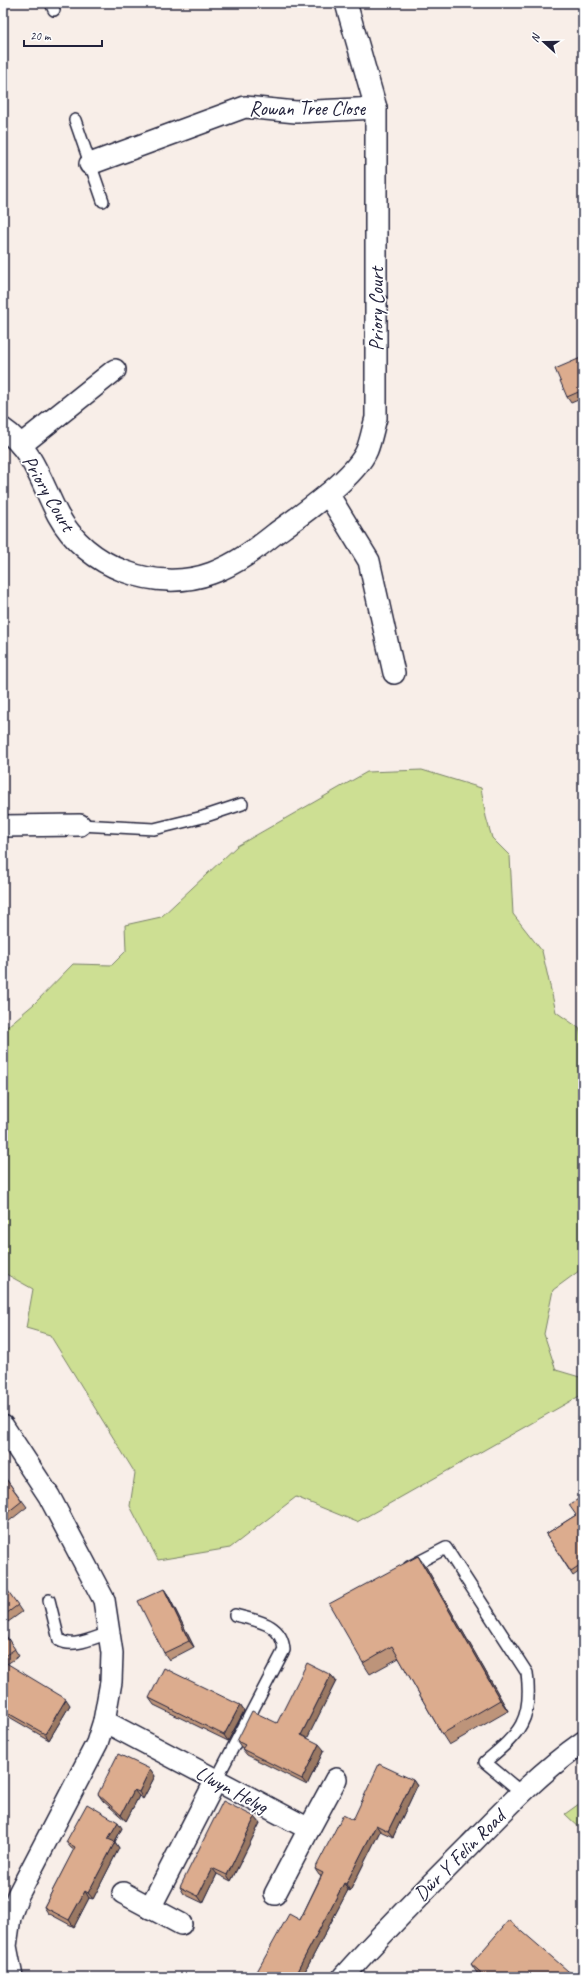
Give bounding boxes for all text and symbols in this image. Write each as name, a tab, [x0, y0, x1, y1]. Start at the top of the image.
scale bar	[24, 22, 102, 48]
north arrow	[524, 22, 564, 62]
text: 20 m	[30, 28, 52, 44]
text: N	[527, 31, 543, 44]
street label: Rowan Tree Close	[249, 96, 366, 121]
street label: Priory Court	[364, 265, 389, 351]
street label: Priory Court	[17, 451, 82, 538]
street label: Llwyn Helyg	[191, 1760, 273, 1819]
street label: Dŵr Y Felin Road	[408, 1802, 512, 1906]

